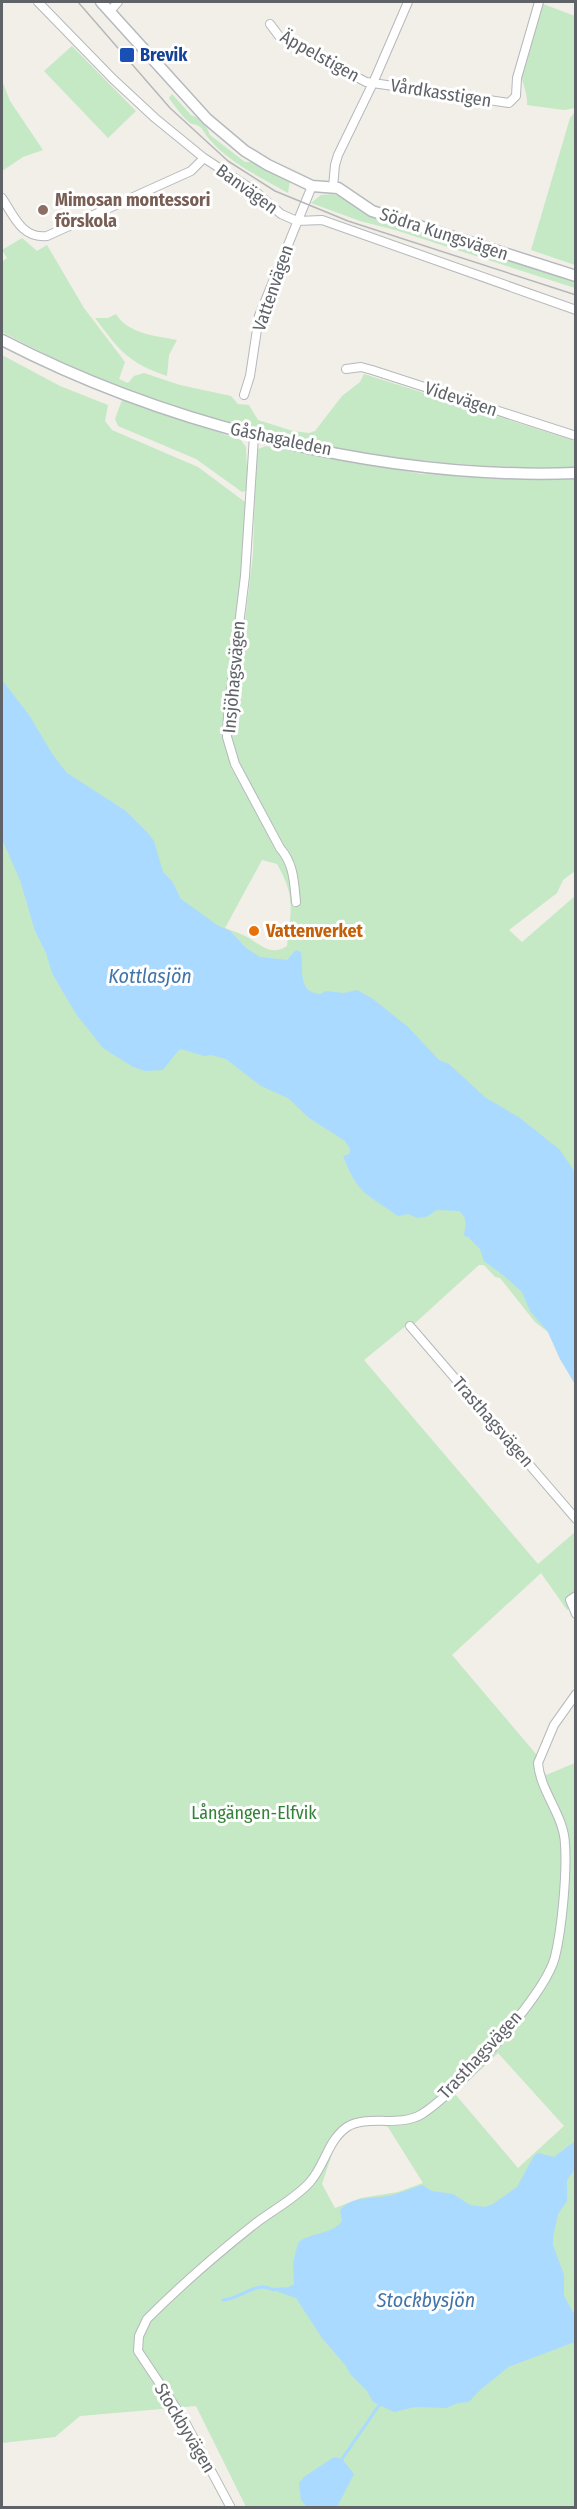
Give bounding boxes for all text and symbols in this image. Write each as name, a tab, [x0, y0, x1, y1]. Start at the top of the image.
street label: Äppelstigen	[277, 25, 363, 87]
place label: Brevik	[140, 44, 188, 66]
marker: Brevik	[118, 46, 136, 64]
street label: Vårdkasstigen	[389, 74, 493, 112]
street label: Banvägen	[212, 159, 282, 219]
place label: Mimosan montessori förskola	[55, 189, 210, 232]
marker: Mimosan montessori förskola	[36, 203, 50, 217]
street label: Södra Kungsvägen	[377, 203, 511, 265]
street label: Vattenvägen	[248, 242, 298, 334]
street label: Videvägen	[422, 377, 500, 421]
street label: Gåshagaleden	[228, 418, 334, 460]
street label: Insjöhagsvägen	[218, 620, 250, 734]
place label: Vattenverket	[265, 920, 364, 942]
marker: Vattenverket	[247, 924, 261, 938]
water label: Kottlasjön	[108, 964, 192, 988]
street label: Trasthagsvägen	[448, 1372, 538, 1472]
park label: Långängen-Elfvik	[191, 1802, 317, 1824]
street label: Trasthagsvägen	[434, 2006, 526, 2104]
water label: Stockbysjön	[376, 2288, 475, 2312]
street label: Stockbyvägen	[150, 2379, 220, 2477]

